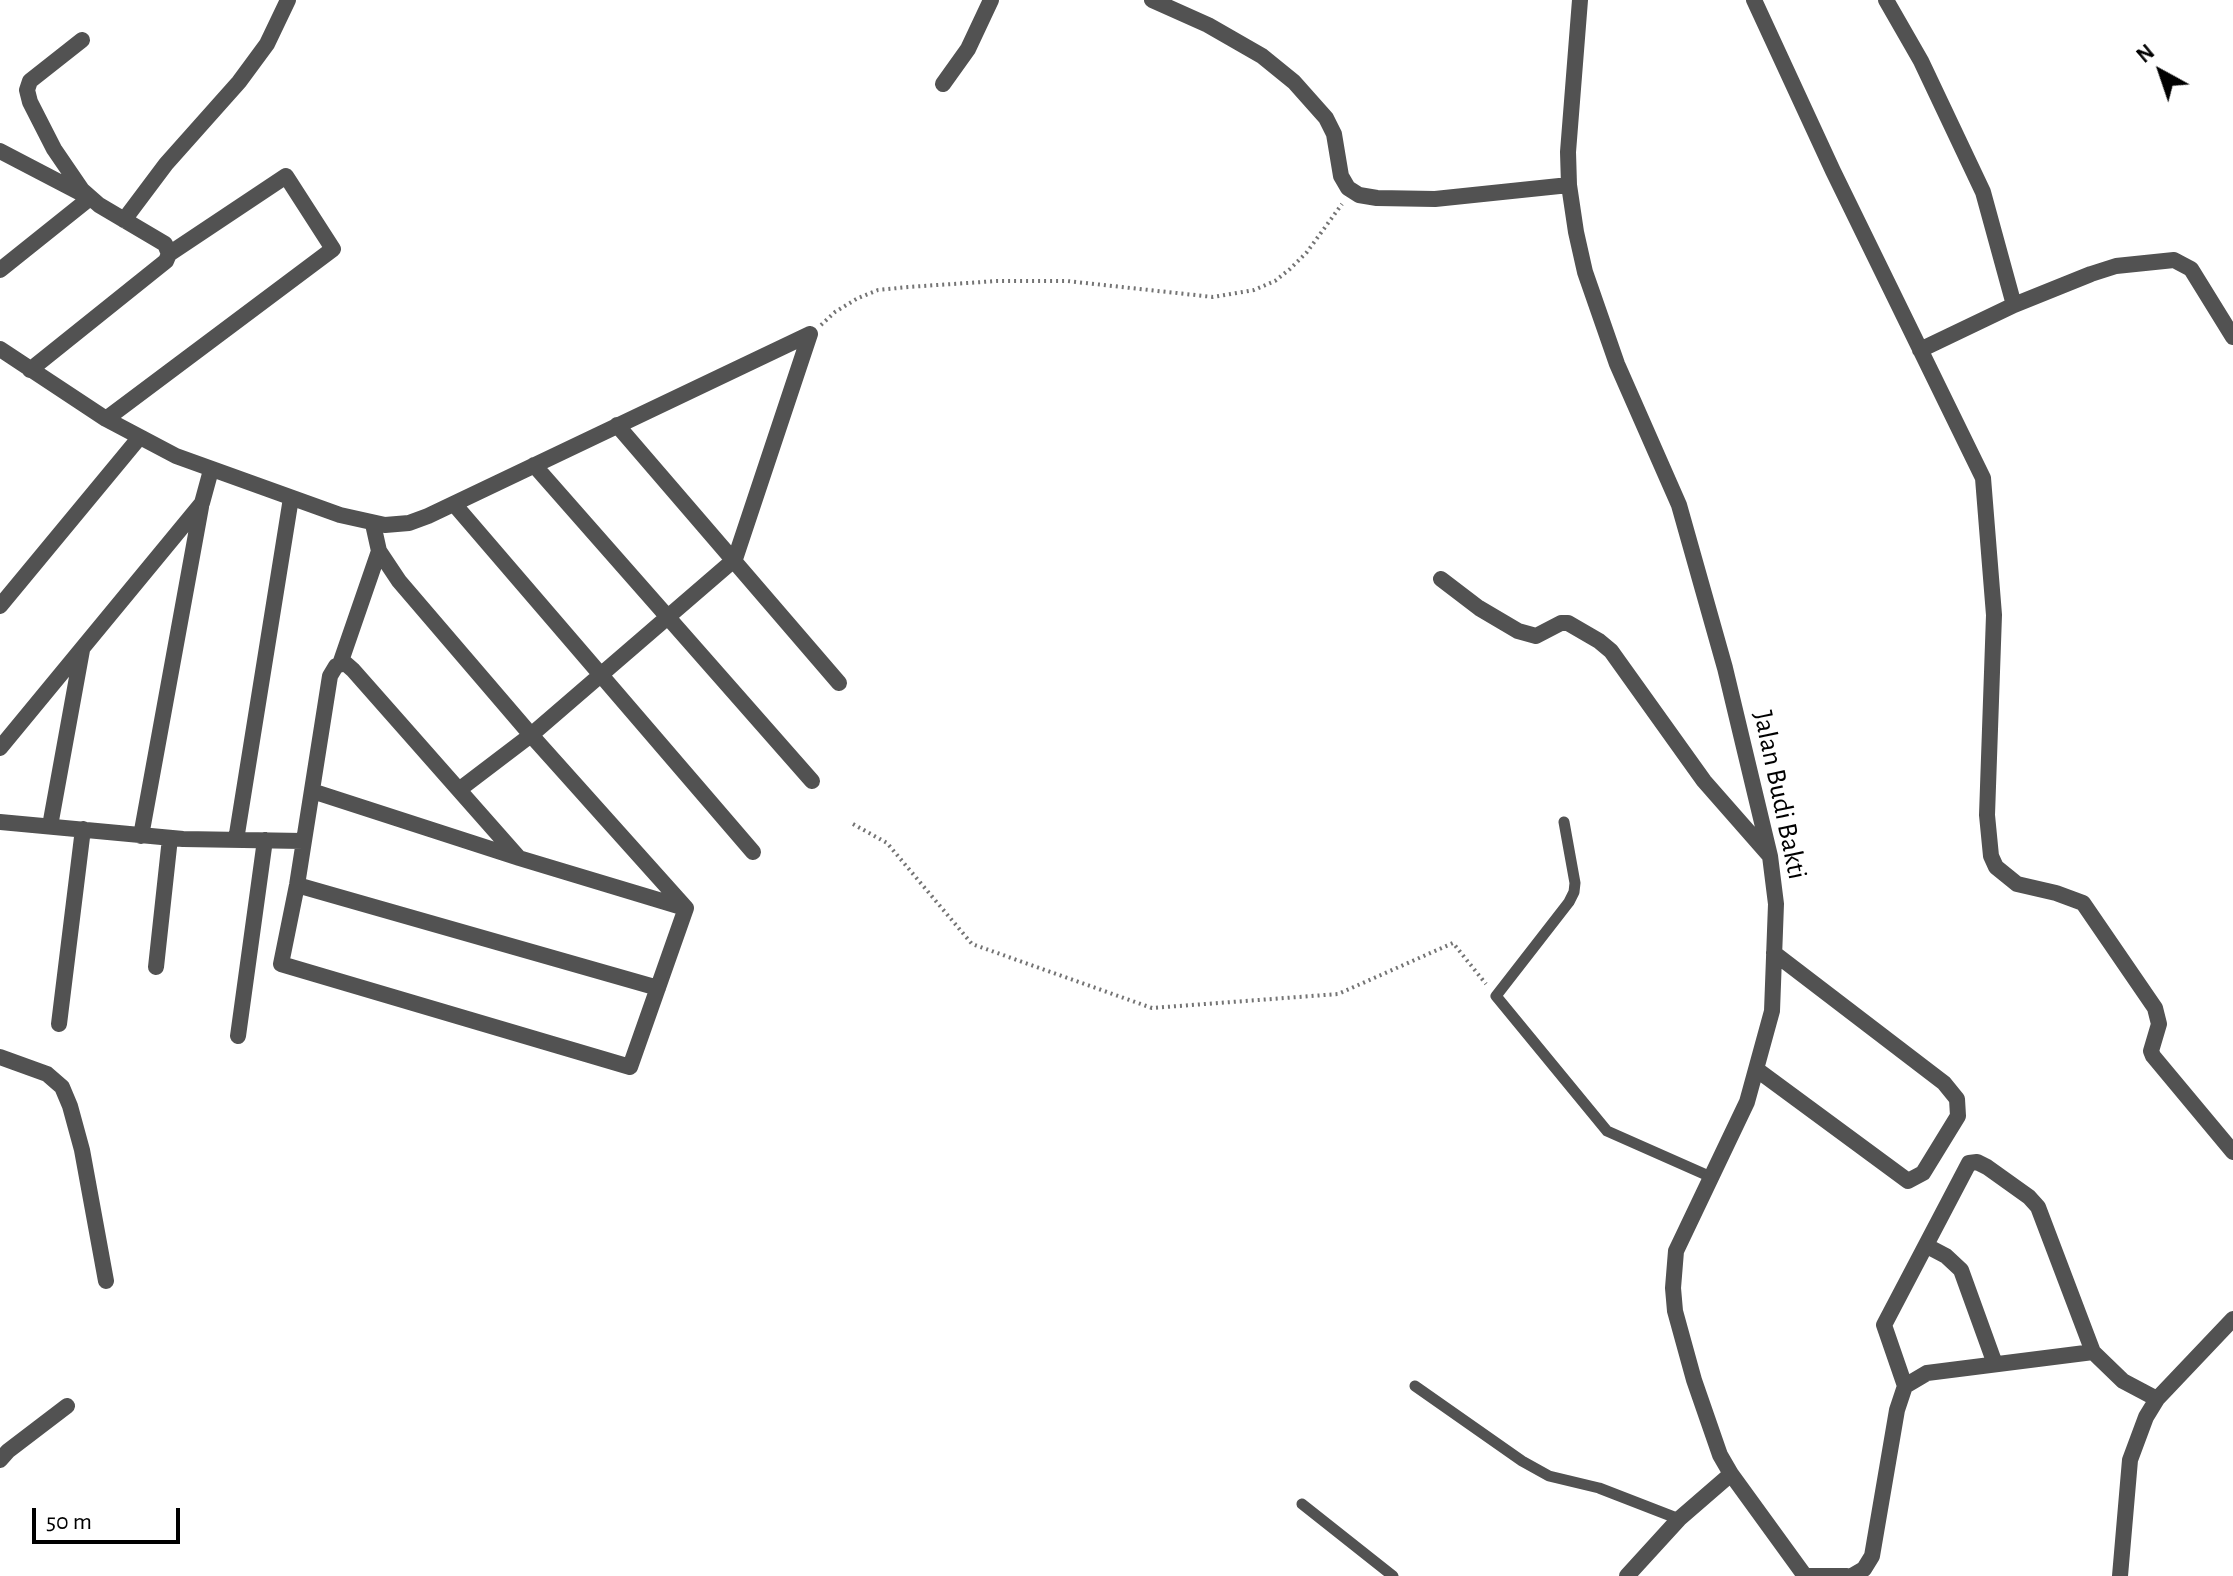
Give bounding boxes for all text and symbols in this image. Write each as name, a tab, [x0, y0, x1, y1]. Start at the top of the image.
north arrow	[2121, 32, 2201, 112]
text: N	[2133, 40, 2158, 67]
street label: Jalan Budi Bakti	[1746, 708, 1814, 882]
scale bar	[36, 1492, 184, 1542]
text: 50 m	[46, 1510, 92, 1534]

